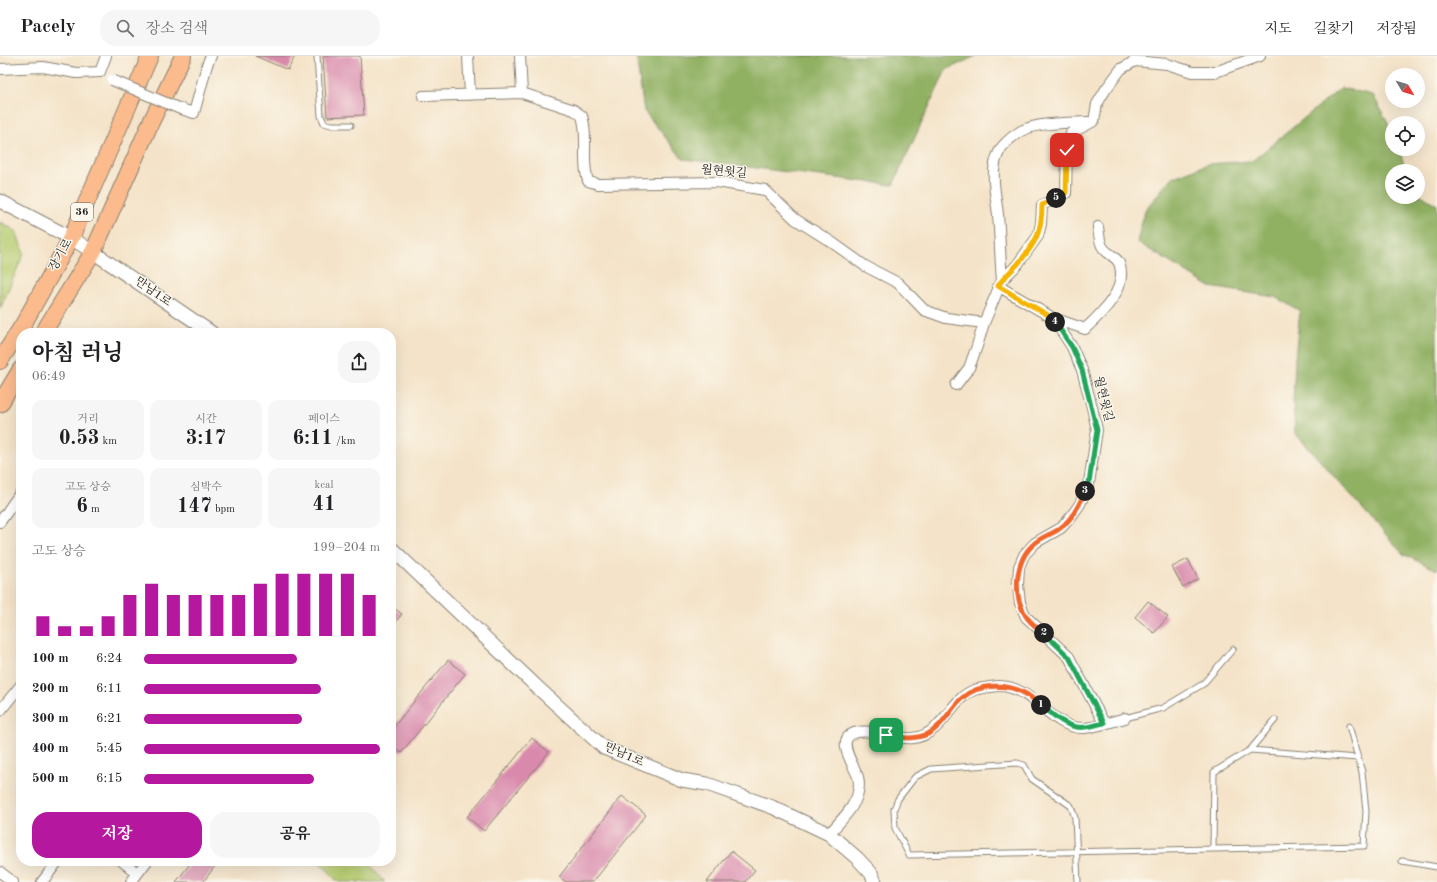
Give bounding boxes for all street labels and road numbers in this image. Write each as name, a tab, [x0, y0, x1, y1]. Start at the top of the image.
street label: 월현윗길	[700, 163, 748, 180]
road number: 36	[71, 203, 93, 221]
street label: 장기로	[46, 236, 75, 273]
street label: 만남1로	[132, 274, 174, 309]
street label: 월현윗길	[1092, 375, 1115, 423]
street label: 만남1로	[602, 740, 646, 769]

